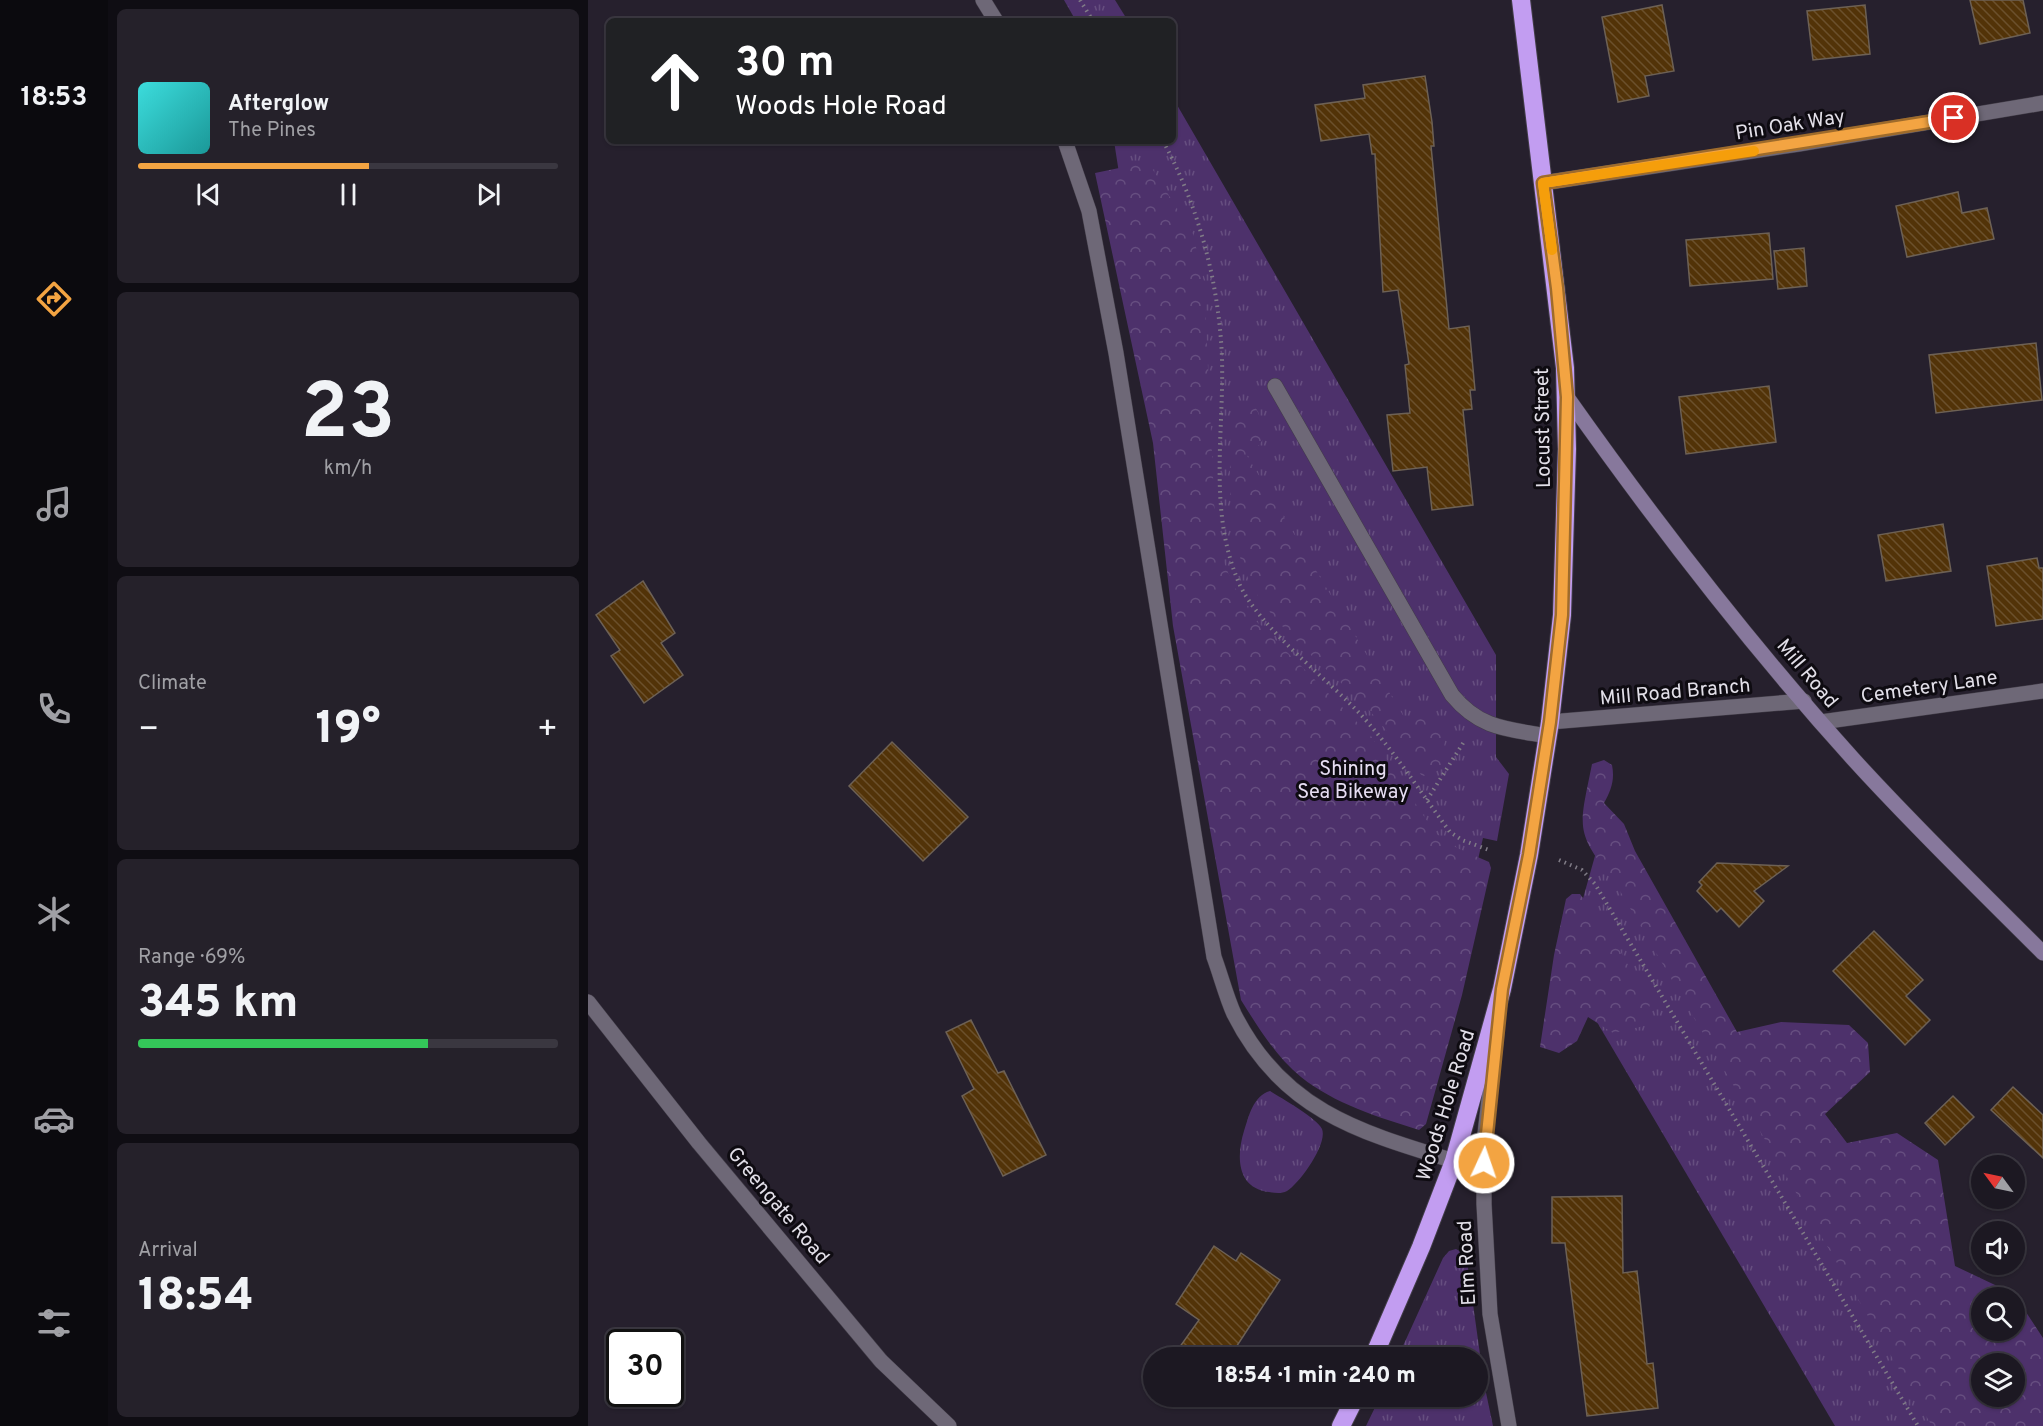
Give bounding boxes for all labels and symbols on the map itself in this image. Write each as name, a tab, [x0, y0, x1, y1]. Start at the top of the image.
pin	[1928, 92, 1979, 143]
street label: Pin Oak Way	[1734, 104, 1847, 147]
street label: Locust Street	[1530, 368, 1558, 488]
street label: Mill Road	[1770, 634, 1843, 714]
street label: Cemetery Lane	[1859, 666, 1999, 710]
street label: Mill Road Branch	[1599, 673, 1752, 713]
park label: Shining Sea Bikeway	[1297, 757, 1409, 806]
street label: Woods Hole Road	[1412, 1027, 1482, 1184]
position arrow	[1452, 1131, 1516, 1195]
street label: Greengate Road	[721, 1142, 834, 1270]
north arrow	[1971, 1155, 2025, 1209]
street label: Elm Road	[1453, 1220, 1483, 1306]
speed limit sign: 30	[606, 1329, 684, 1407]

